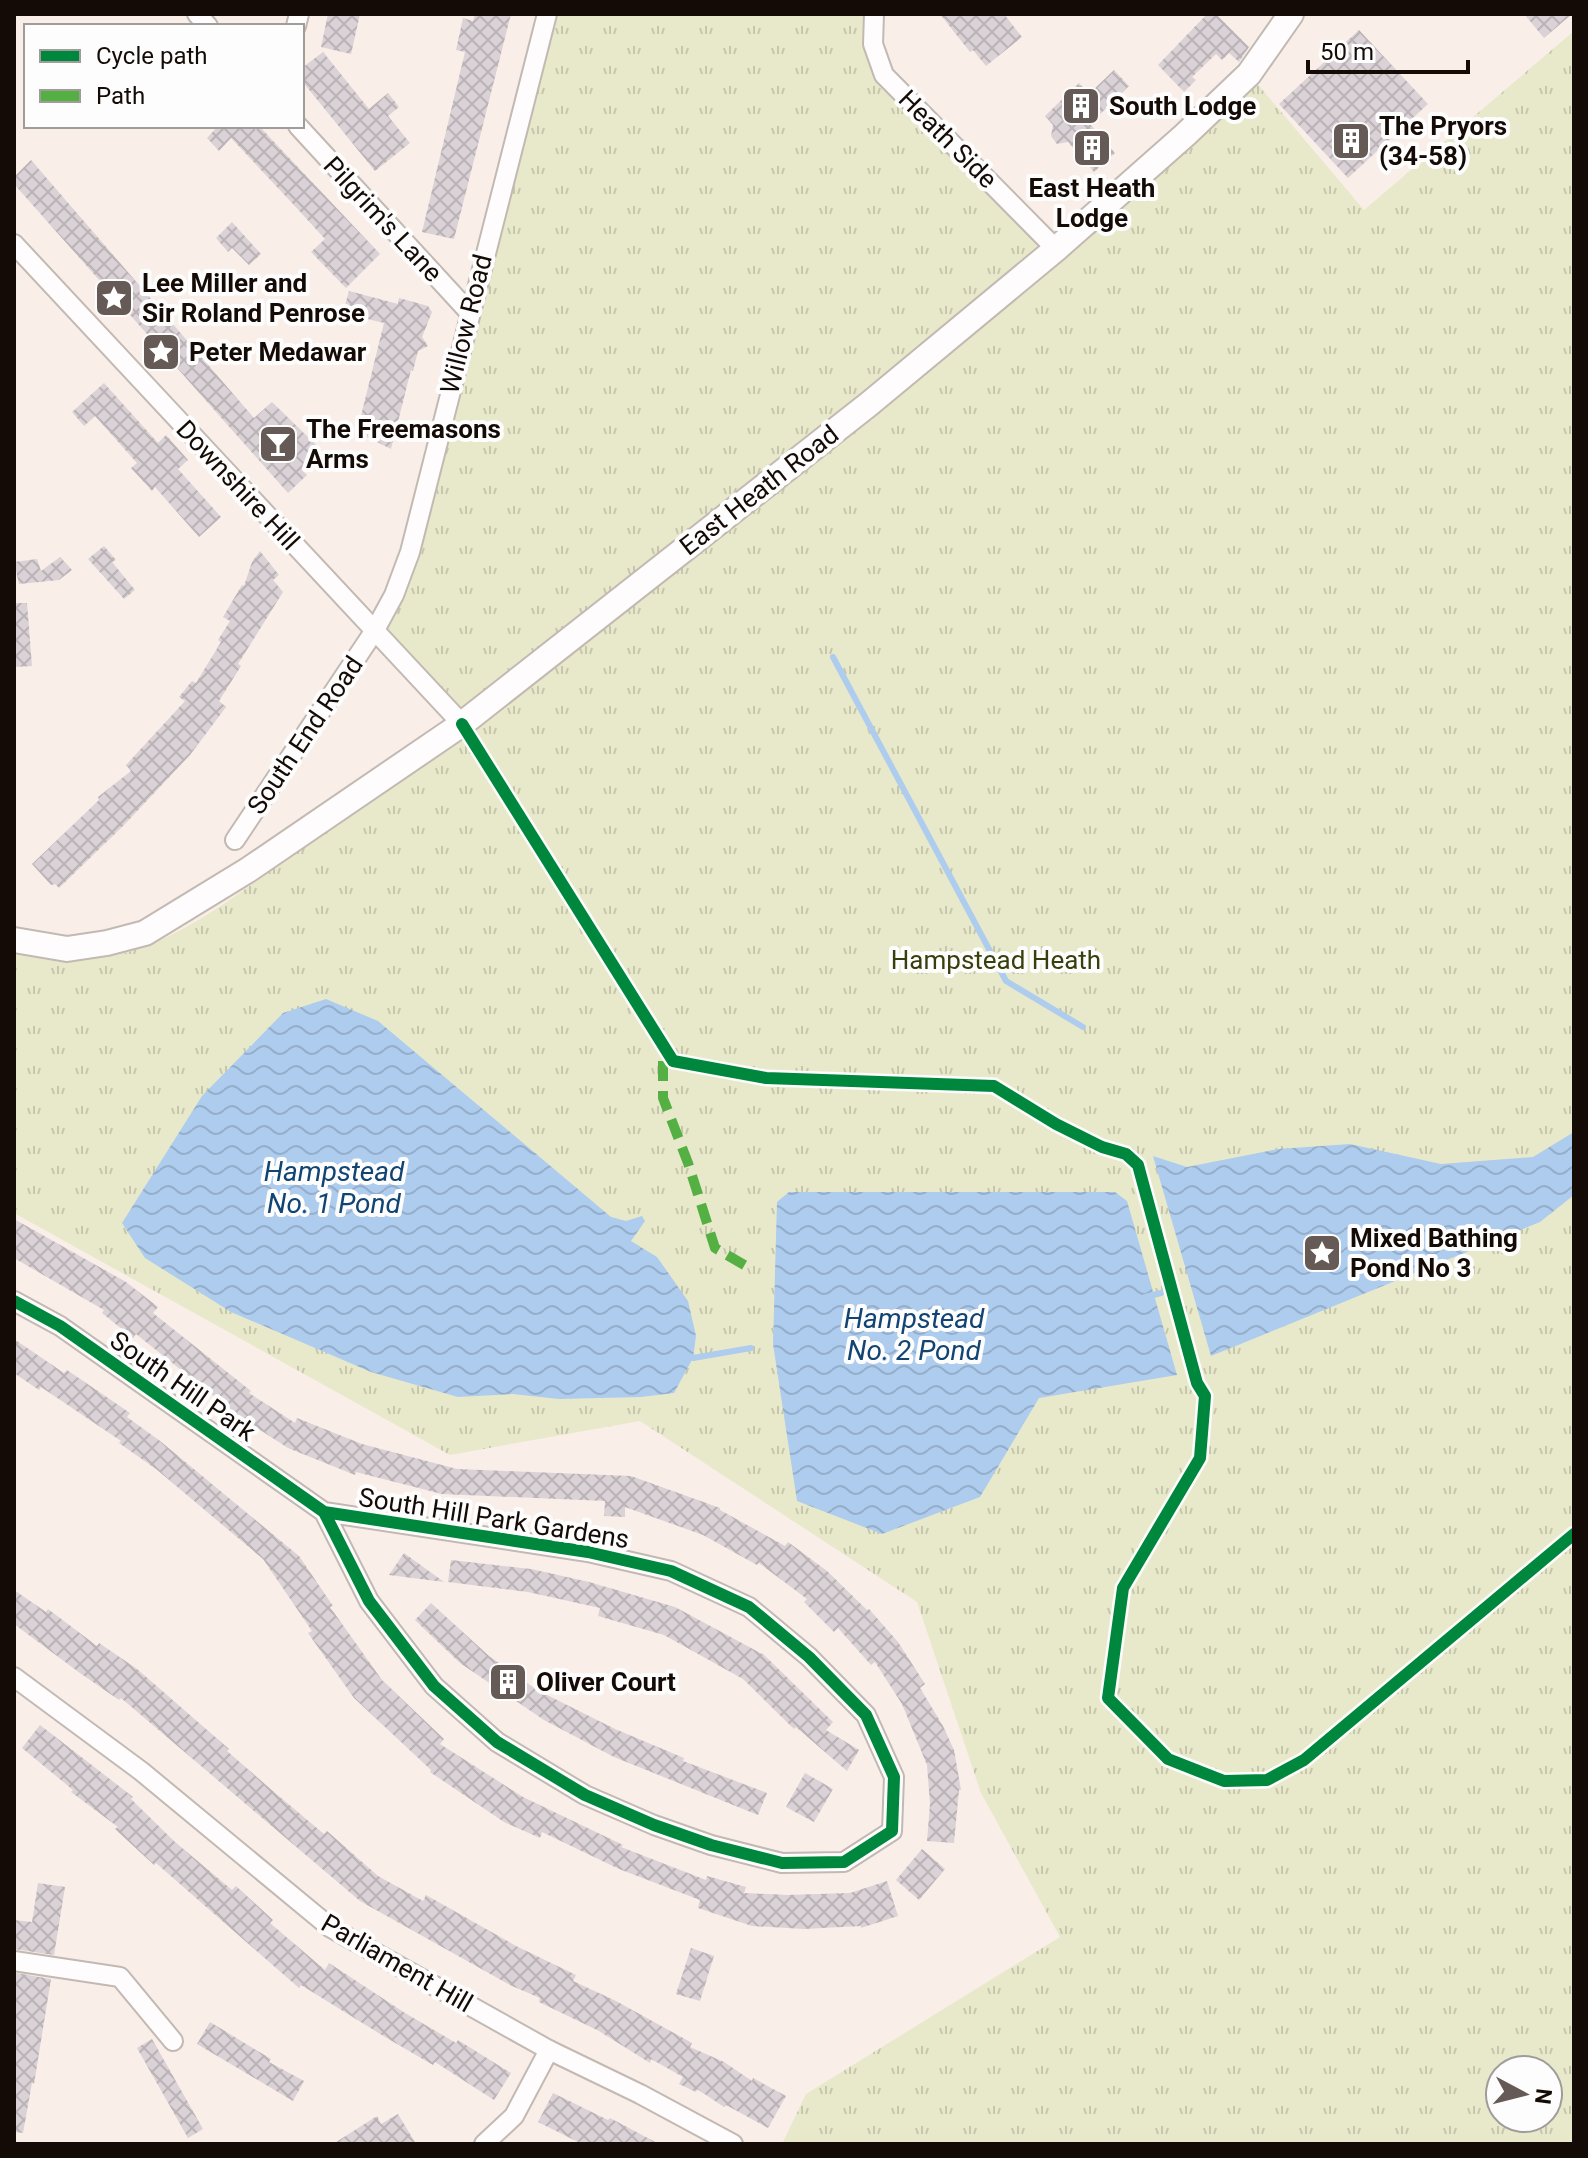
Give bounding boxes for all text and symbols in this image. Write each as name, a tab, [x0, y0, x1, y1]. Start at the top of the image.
legend	[24, 24, 304, 128]
scale bar	[1308, 24, 1468, 74]
text: 50 m	[1320, 38, 1374, 66]
text: Cycle path	[96, 42, 208, 70]
text: Path	[96, 82, 145, 110]
street label: Heath Side	[893, 84, 1003, 194]
building icon: South Lodge	[1060, 85, 1102, 127]
place label: South Lodge	[1109, 91, 1256, 121]
place label: The Pryors (34-58)	[1379, 111, 1507, 171]
building icon: The Pryors (34-58)	[1330, 120, 1372, 162]
building icon: East Heath Lodge	[1071, 127, 1113, 169]
street label: Pilgrim's Lane	[317, 150, 449, 288]
place label: East Heath Lodge	[1029, 173, 1155, 233]
street label: Willow Road	[434, 251, 498, 397]
place label: Lee Miller and Sir Roland Penrose	[142, 268, 365, 328]
place icon: Lee Miller and Sir Roland Penrose	[93, 277, 135, 319]
place icon: Peter Medawar	[140, 331, 182, 373]
place label: Peter Medawar	[189, 337, 367, 367]
street label: Downshire Hill	[170, 414, 306, 556]
place label: The Freemasons Arms	[306, 414, 501, 474]
street label: East Heath Road	[674, 419, 844, 561]
bar icon: The Freemasons Arms	[257, 423, 299, 465]
street label: South End Road	[241, 650, 369, 820]
park label: Hampstead Heath	[891, 945, 1101, 975]
water label: Hampstead No. 1 Pond	[264, 1155, 405, 1220]
place label: Mixed Bathing Pond No 3	[1350, 1223, 1518, 1283]
place icon: Mixed Bathing Pond No 3	[1301, 1232, 1343, 1274]
water label: Hampstead No. 2 Pond	[844, 1302, 985, 1367]
street label: South Hill Park	[105, 1325, 262, 1448]
street label: South Hill Park Gardens	[357, 1482, 631, 1554]
building icon: Oliver Court	[487, 1661, 529, 1703]
place label: Oliver Court	[536, 1667, 676, 1697]
street label: Parliament Hill	[316, 1908, 478, 2018]
north arrow	[1484, 2054, 1564, 2134]
text: N	[1530, 2087, 1557, 2106]

